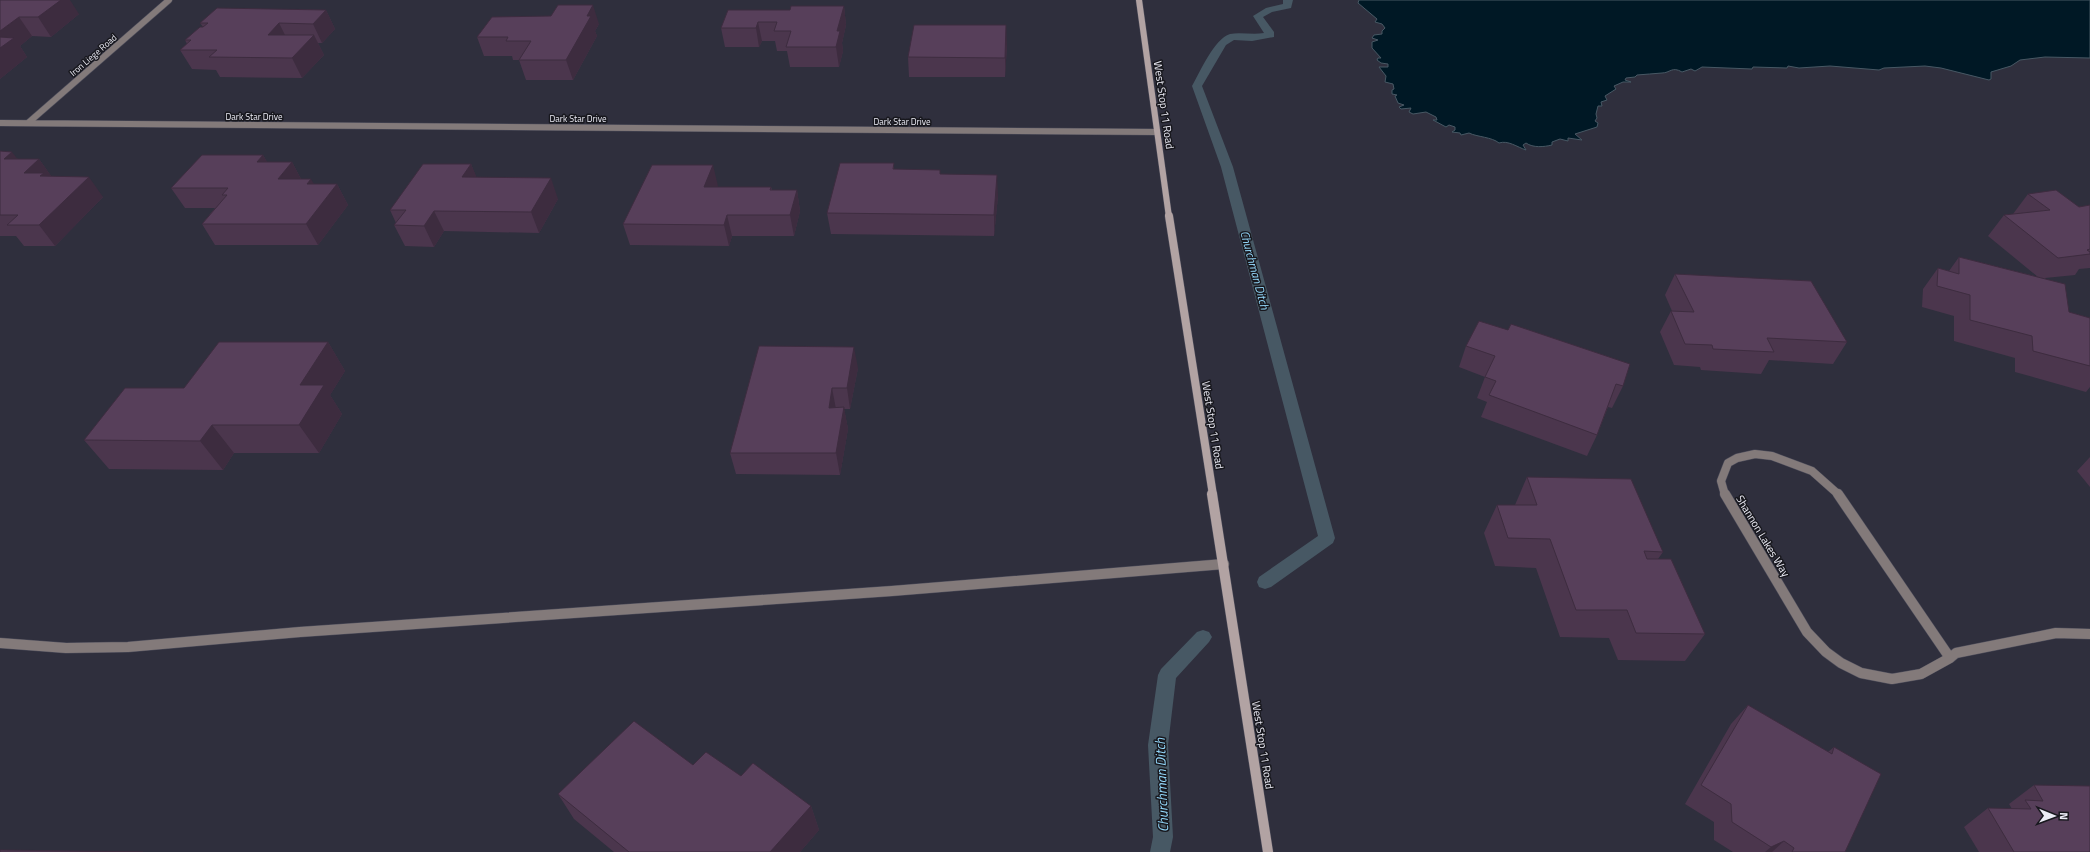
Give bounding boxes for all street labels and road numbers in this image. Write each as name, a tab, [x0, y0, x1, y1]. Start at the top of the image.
street label: Iron Liege Road	[67, 31, 119, 79]
street label: West Stop 11 Road	[1150, 60, 1178, 150]
street label: Dark Star Drive	[226, 110, 283, 123]
street label: Dark Star Drive	[550, 112, 607, 125]
street label: Dark Star Drive	[874, 115, 931, 128]
street label: West Stop 11 Road	[1198, 380, 1228, 470]
street label: Shannon Lakes Way	[1732, 492, 1794, 580]
street label: West Stop 11 Road	[1248, 700, 1278, 790]

